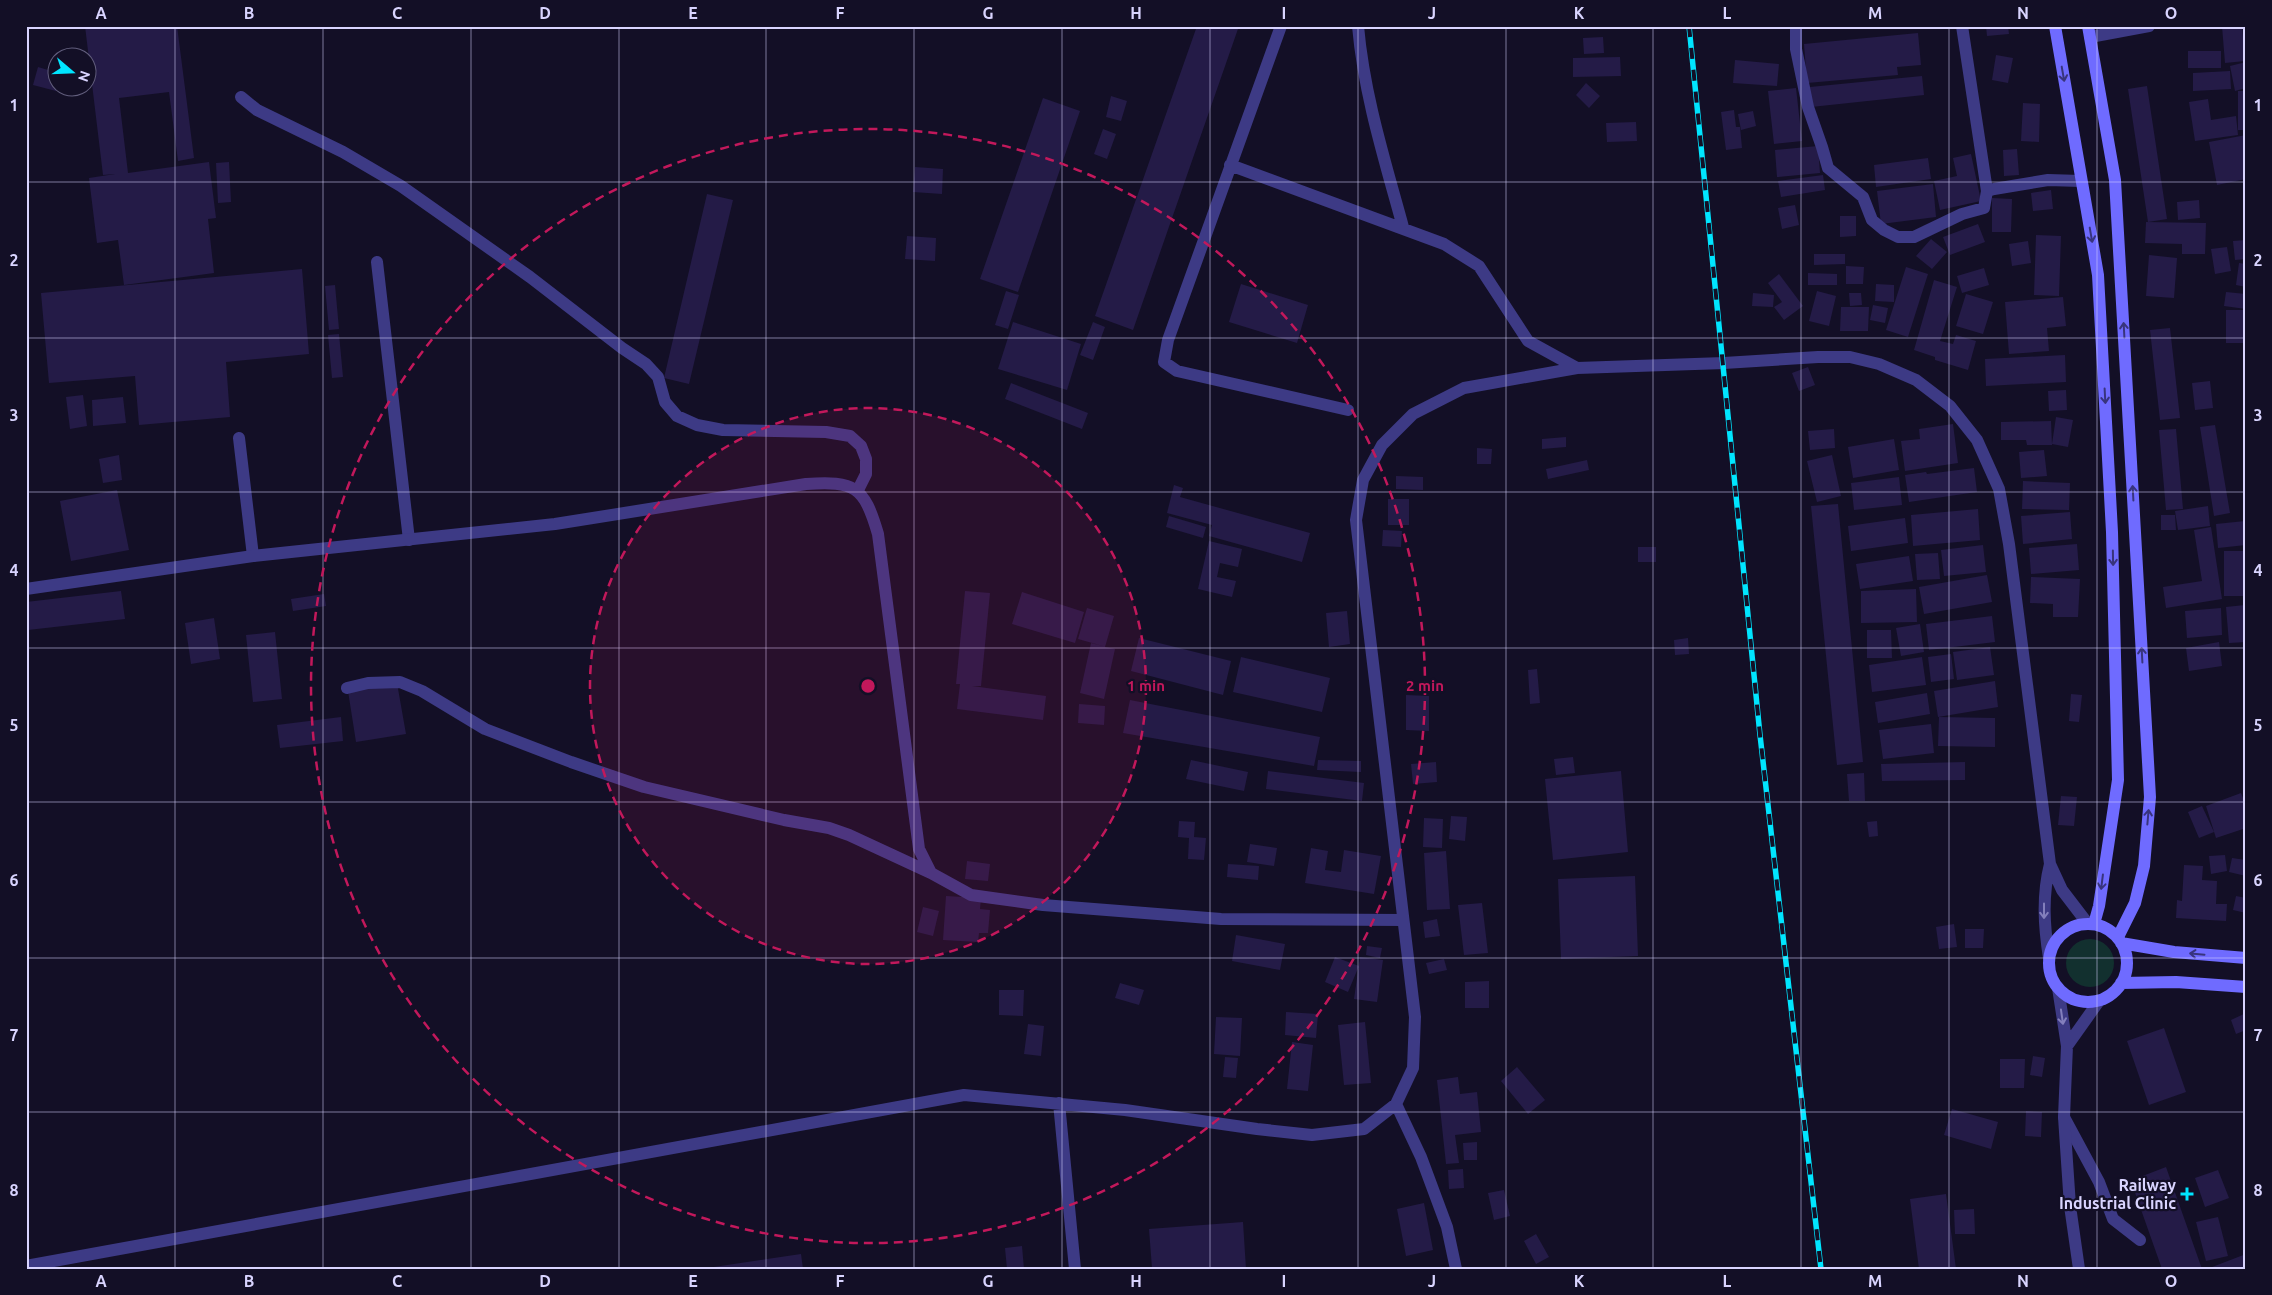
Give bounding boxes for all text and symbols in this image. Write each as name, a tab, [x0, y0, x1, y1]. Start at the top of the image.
text: A	[95, 4, 107, 22]
text: B	[244, 4, 254, 22]
text: C	[392, 4, 402, 22]
text: D	[539, 4, 551, 22]
text: E	[688, 4, 698, 22]
text: F	[836, 4, 845, 22]
text: G	[982, 4, 994, 22]
text: H	[1130, 4, 1142, 22]
text: I	[1282, 4, 1286, 22]
text: J	[1428, 4, 1436, 22]
text: K	[1574, 4, 1585, 22]
text: L	[1723, 4, 1732, 22]
text: M	[1868, 4, 1882, 22]
text: N	[2017, 4, 2029, 22]
text: O	[2165, 4, 2177, 22]
north arrow	[48, 48, 98, 98]
one-way arrow	[2059, 66, 2069, 82]
text: N	[75, 69, 94, 84]
text: 1	[9, 96, 19, 114]
text: 1	[2253, 96, 2263, 114]
one-way arrow	[2086, 226, 2096, 242]
text: 2	[9, 251, 19, 269]
text: 2	[2253, 251, 2263, 269]
one-way arrow	[2119, 323, 2128, 339]
one-way arrow	[2100, 388, 2109, 404]
text: 3	[9, 406, 19, 424]
text: 3	[2253, 406, 2263, 424]
one-way arrow	[2129, 485, 2138, 501]
one-way arrow	[2108, 550, 2118, 566]
text: 4	[9, 561, 19, 579]
text: 4	[2253, 561, 2263, 579]
one-way arrow	[2138, 647, 2147, 663]
centre of rings	[859, 677, 877, 695]
text: 1 min	[1127, 677, 1165, 694]
text: 2 min	[1406, 677, 1444, 694]
text: 5	[9, 716, 19, 734]
text: 5	[2253, 716, 2263, 734]
one-way arrow	[2144, 809, 2153, 825]
text: 6	[9, 871, 19, 889]
text: 6	[2253, 871, 2263, 889]
one-way arrow	[2097, 874, 2107, 890]
one-way arrow	[2039, 902, 2049, 919]
one-way arrow	[2189, 949, 2205, 958]
one-way arrow	[2057, 1009, 2067, 1025]
text: 7	[9, 1026, 19, 1044]
text: 7	[2253, 1026, 2263, 1044]
place label: Railway Industrial Clinic	[2059, 1176, 2176, 1212]
text: 8	[9, 1181, 19, 1199]
text: 8	[2253, 1181, 2263, 1199]
marker: Railway Industrial Clinic	[2180, 1187, 2194, 1201]
text: A	[95, 1272, 107, 1290]
text: B	[244, 1272, 254, 1290]
text: C	[392, 1272, 402, 1290]
text: D	[539, 1272, 551, 1290]
text: E	[688, 1272, 698, 1290]
text: F	[836, 1272, 845, 1290]
text: G	[982, 1272, 994, 1290]
text: H	[1130, 1272, 1142, 1290]
text: I	[1282, 1272, 1286, 1290]
text: J	[1428, 1272, 1436, 1290]
text: K	[1574, 1272, 1585, 1290]
text: L	[1723, 1272, 1732, 1290]
text: M	[1868, 1272, 1882, 1290]
text: N	[2017, 1272, 2029, 1290]
text: O	[2165, 1272, 2177, 1290]

